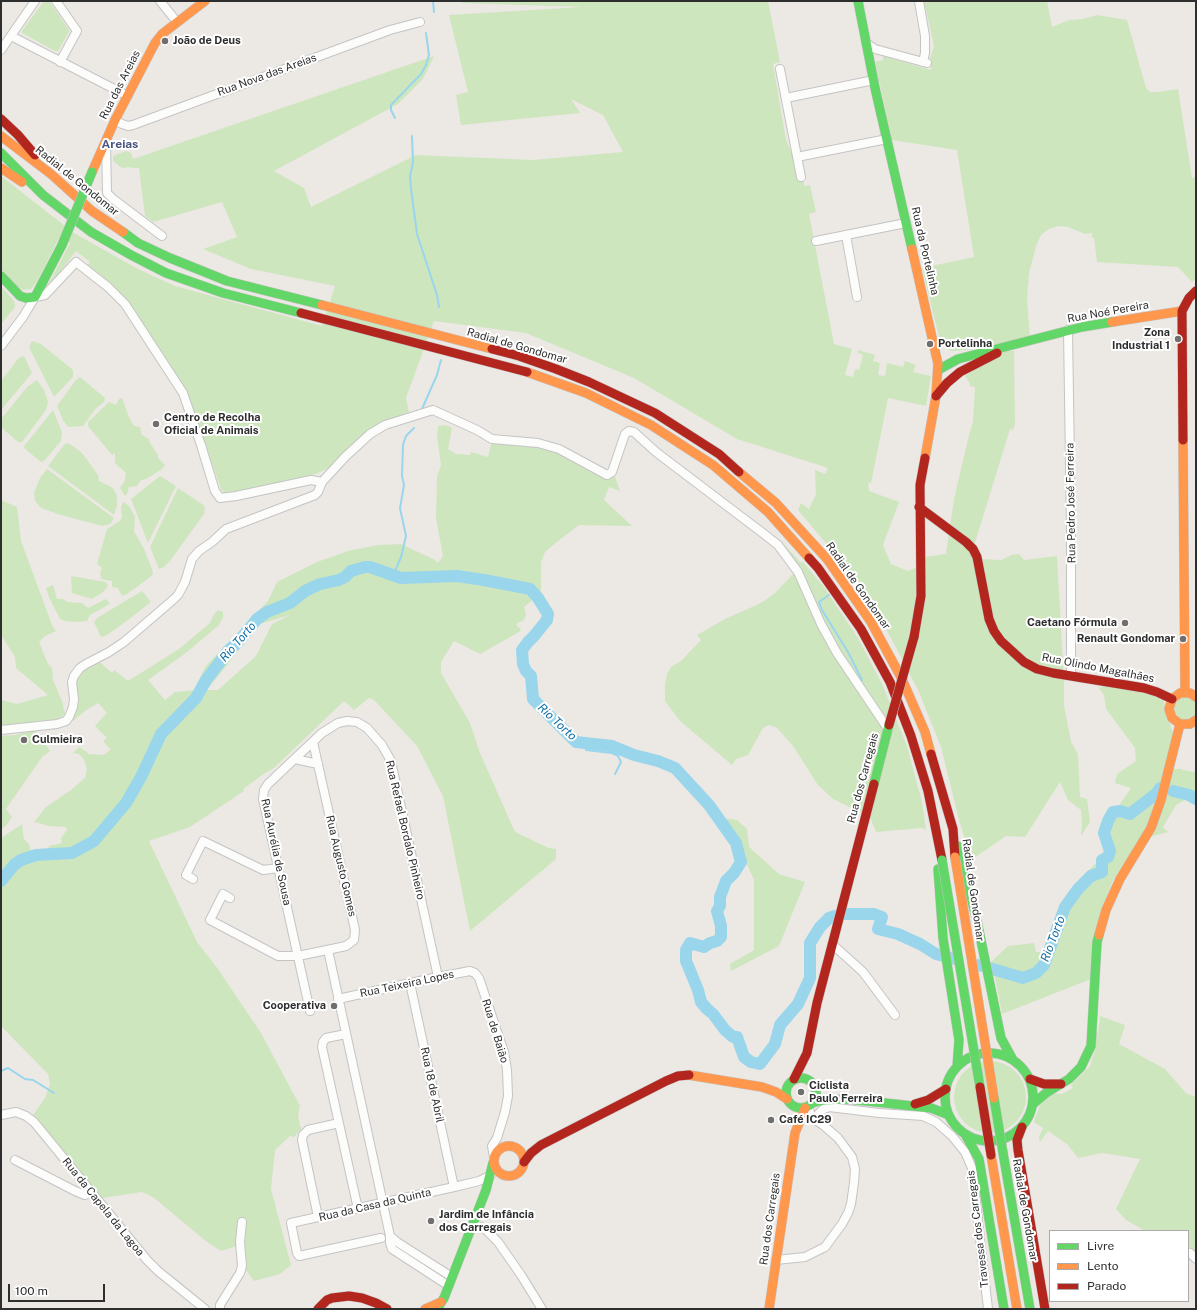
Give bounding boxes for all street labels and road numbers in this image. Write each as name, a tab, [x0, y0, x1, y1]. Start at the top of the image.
street label: Rua das Areias	[97, 48, 143, 122]
street label: Rua Nova das Areias	[216, 51, 318, 99]
street label: Radial de Gondomar	[33, 143, 121, 219]
street label: Rua da Portelinha	[908, 206, 942, 296]
street label: Rua Noé Pereira	[1066, 298, 1150, 326]
street label: Radial de Gondomar	[465, 325, 569, 367]
street label: Rua Pedro José Ferreira	[1063, 443, 1079, 563]
street label: Radial de Gondomar	[823, 540, 893, 632]
street label: Rua Olindo Magalhães	[1041, 651, 1155, 685]
street label: Rua dos Carregais	[845, 731, 881, 825]
street label: Rua Refael Bordalo Pinheiro	[383, 759, 427, 901]
street label: Rua Aurélia de Sousa	[258, 797, 294, 907]
street label: Rua Augusto Gomes	[323, 814, 359, 918]
street label: Radial de Gondomar	[959, 838, 987, 942]
street label: Rua Teixeira Lopes	[359, 968, 455, 1000]
street label: Rua de Baião	[479, 997, 511, 1065]
street label: Rua 18 de Abril	[418, 1046, 446, 1124]
street label: Rua da Capela da Lagoa	[59, 1155, 147, 1259]
street label: Radial de Gondomar	[1010, 1158, 1040, 1262]
street label: Travessa dos Carregais	[964, 1170, 992, 1288]
street label: Rua dos Carregais	[757, 1172, 783, 1266]
street label: Rua da Casa da Quinta	[318, 1186, 432, 1224]

